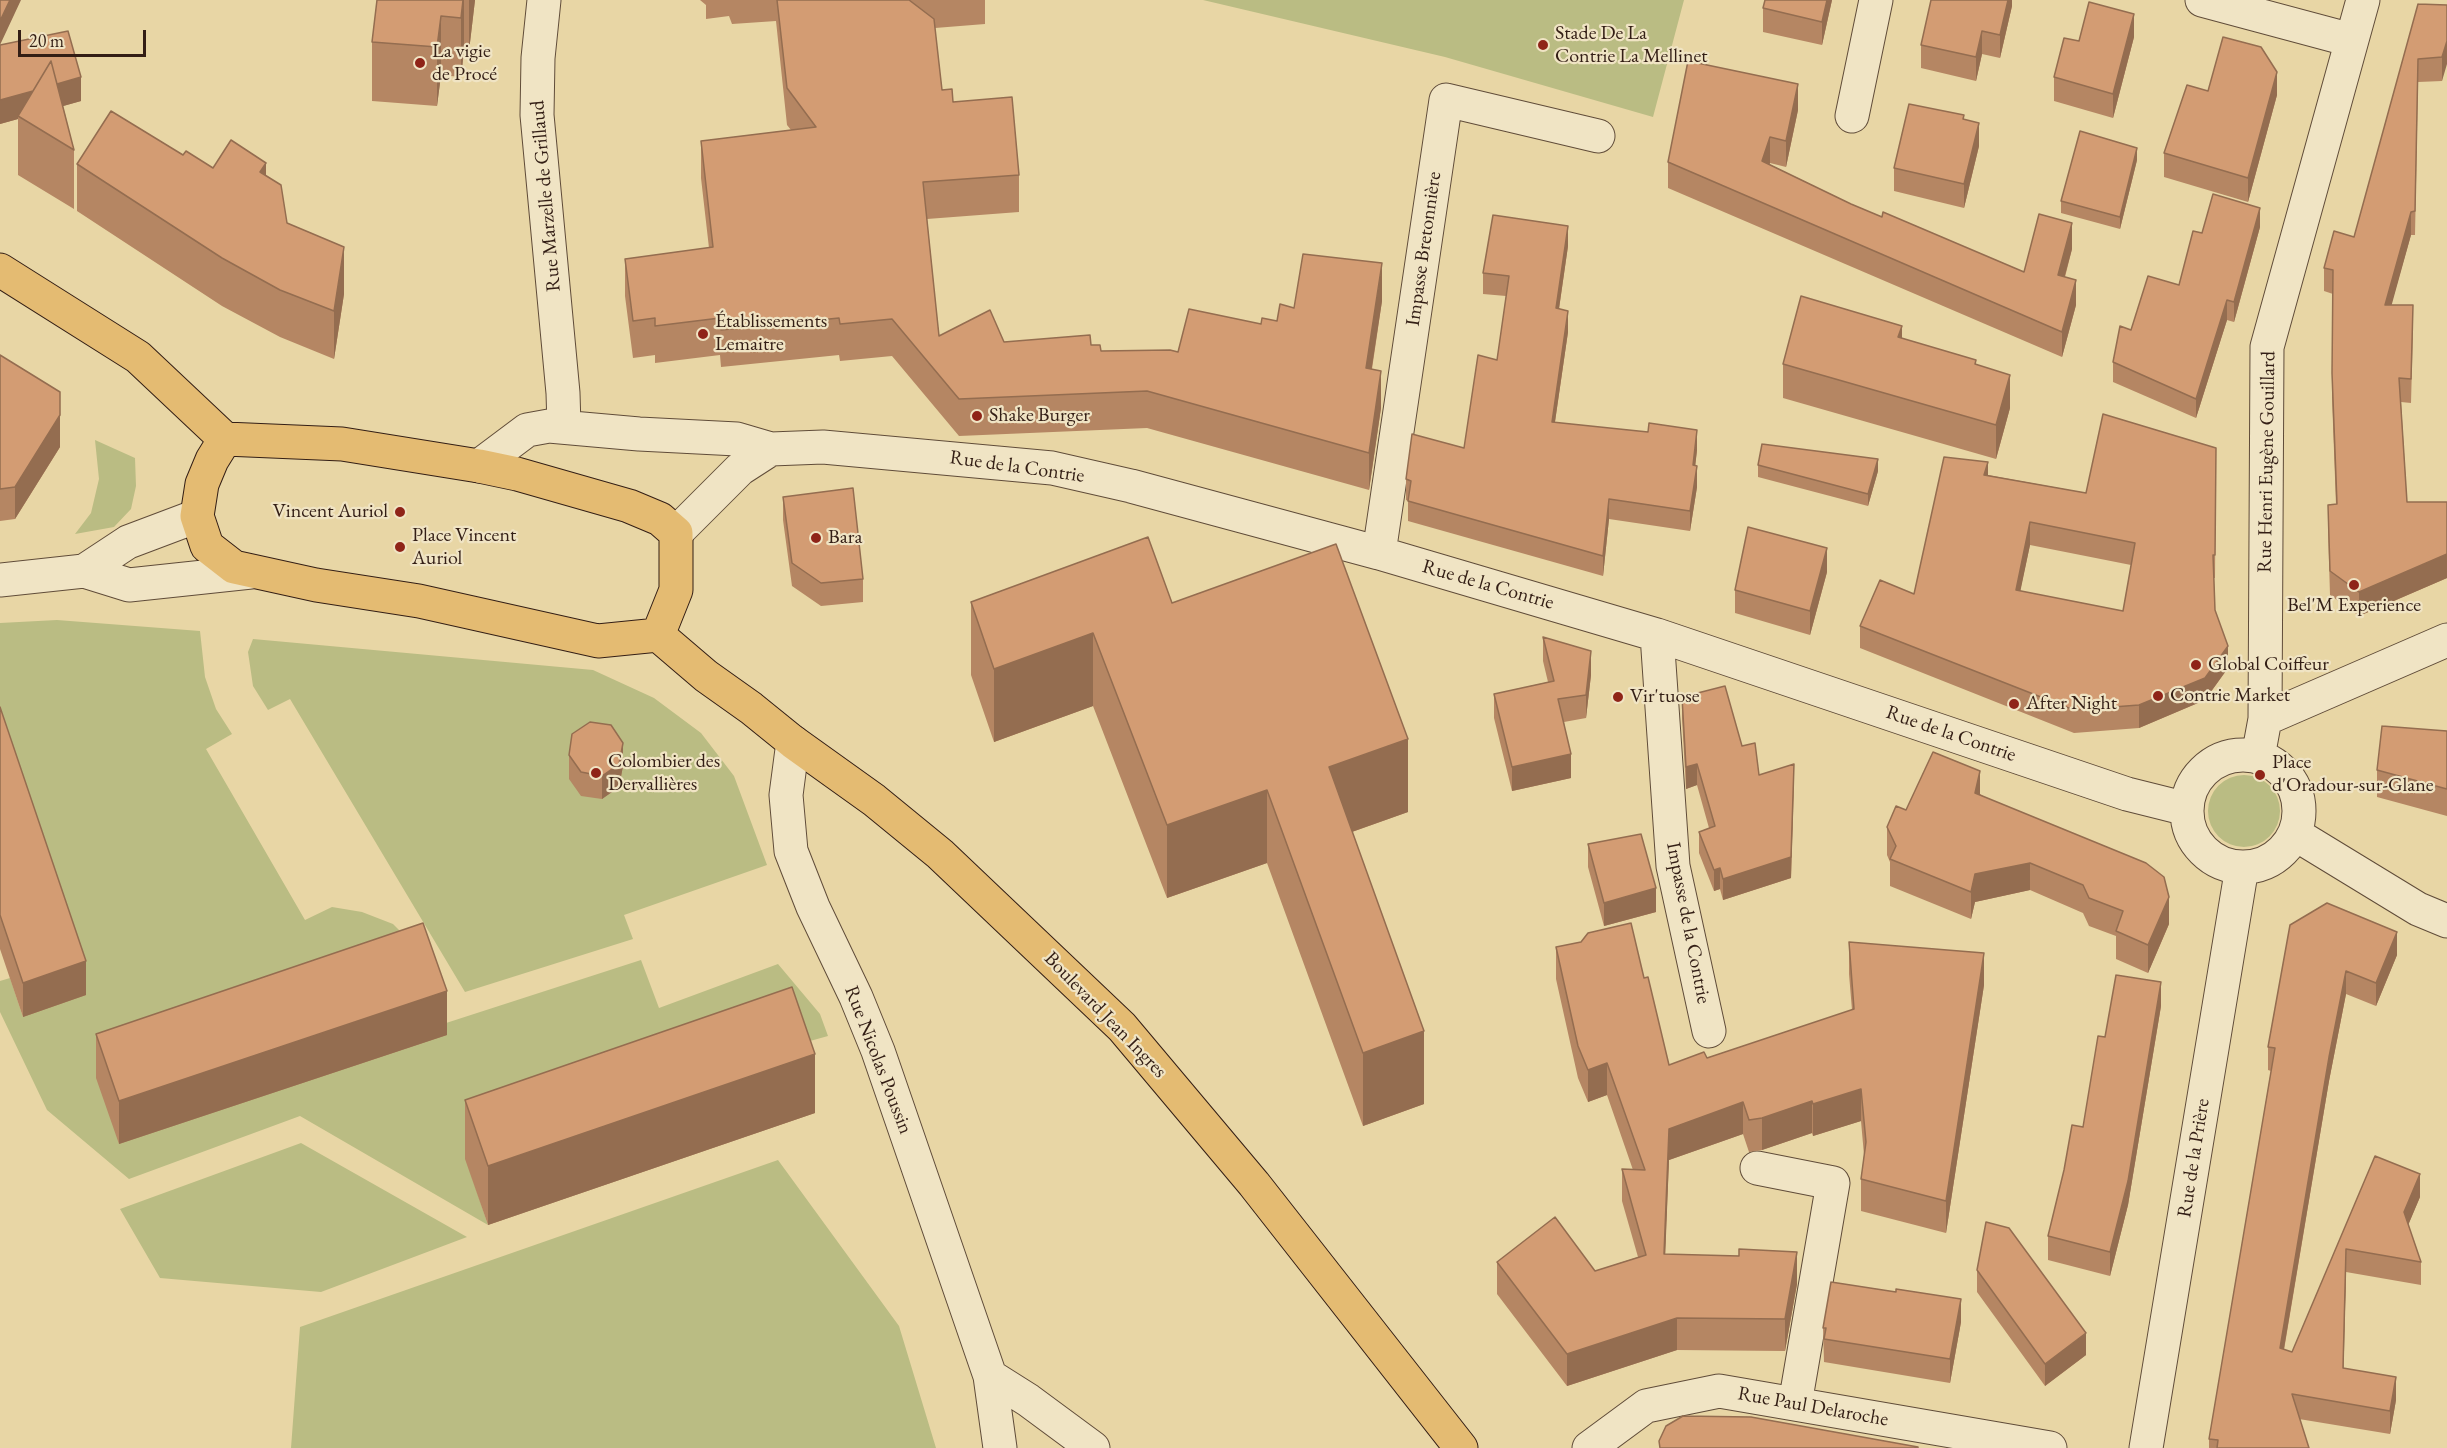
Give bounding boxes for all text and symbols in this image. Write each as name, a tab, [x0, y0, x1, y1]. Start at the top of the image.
scale bar	[21, 18, 148, 56]
place label: Stade De La Contrie La Mellinet	[1555, 22, 1708, 69]
text: 20 m	[29, 29, 64, 52]
marker: Stade De La Contrie La Mellinet	[1536, 38, 1550, 52]
place label: La vigie de Procé	[432, 40, 497, 87]
marker: La vigie de Procé	[413, 56, 427, 70]
street label: Rue Marzelle de Grillaud	[526, 99, 566, 293]
street label: Impasse Bretonnière	[1401, 170, 1447, 328]
place label: Établissements Lemaitre	[715, 310, 827, 357]
marker: Établissements Lemaitre	[696, 327, 710, 341]
street label: Rue Henri Eugène Gouillard	[2253, 351, 2281, 573]
place label: Shake Burger	[989, 404, 1090, 428]
marker: Shake Burger	[970, 409, 984, 423]
street label: Rue de la Contrie	[948, 446, 1086, 488]
place label: Vincent Auriol	[273, 500, 388, 524]
marker: Vincent Auriol	[393, 505, 407, 519]
place label: Place Vincent Auriol	[412, 524, 516, 571]
place label: Bara	[828, 526, 862, 550]
marker: Bara	[809, 531, 823, 545]
marker: Place Vincent Auriol	[393, 540, 407, 554]
street label: Rue de la Contrie	[1420, 555, 1556, 615]
marker: Bel'M Experience	[2347, 578, 2361, 592]
place label: Bel'M Experience	[2287, 594, 2421, 618]
place label: Global Coiffeur	[2208, 653, 2329, 677]
marker: Global Coiffeur	[2189, 658, 2203, 672]
place label: Contrie Market	[2170, 684, 2290, 708]
place label: Vir'tuose	[1630, 685, 1700, 709]
marker: Contrie Market	[2151, 689, 2165, 703]
marker: Vir'tuose	[1611, 690, 1625, 704]
place label: After Night	[2026, 692, 2117, 716]
marker: After Night	[2007, 697, 2021, 711]
street label: Rue de la Contrie	[1883, 701, 2019, 767]
place label: Colombier des Dervallières	[608, 750, 720, 797]
place label: Place d'Oradour-sur-Glane	[2272, 751, 2434, 798]
marker: Colombier des Dervallières	[589, 766, 603, 780]
marker: Place d'Oradour-sur-Glane	[2253, 768, 2267, 782]
street label: Impasse de la Contrie	[1661, 840, 1715, 1006]
street label: Boulevard Jean Ingres	[1039, 947, 1171, 1083]
street label: Rue Nicolas Poussin	[839, 983, 917, 1137]
street label: Rue de la Prière	[2173, 1097, 2215, 1219]
street label: Rue Paul Delaroche	[1736, 1382, 1890, 1432]

